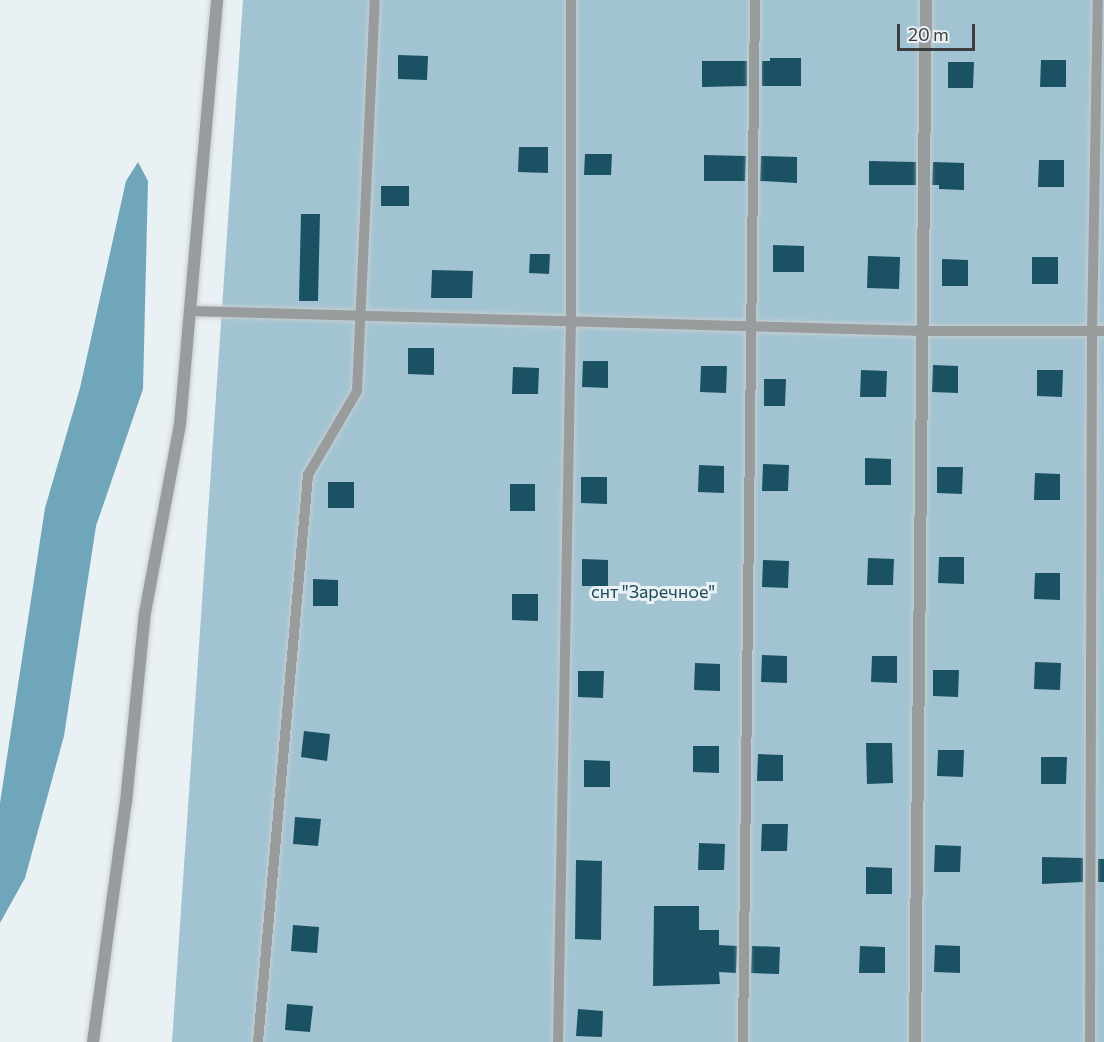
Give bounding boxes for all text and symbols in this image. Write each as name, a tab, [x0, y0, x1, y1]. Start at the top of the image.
scale bar	[900, 12, 978, 50]
text: 20 m	[908, 23, 949, 45]
park label: снт "Заречное"	[591, 580, 715, 602]

